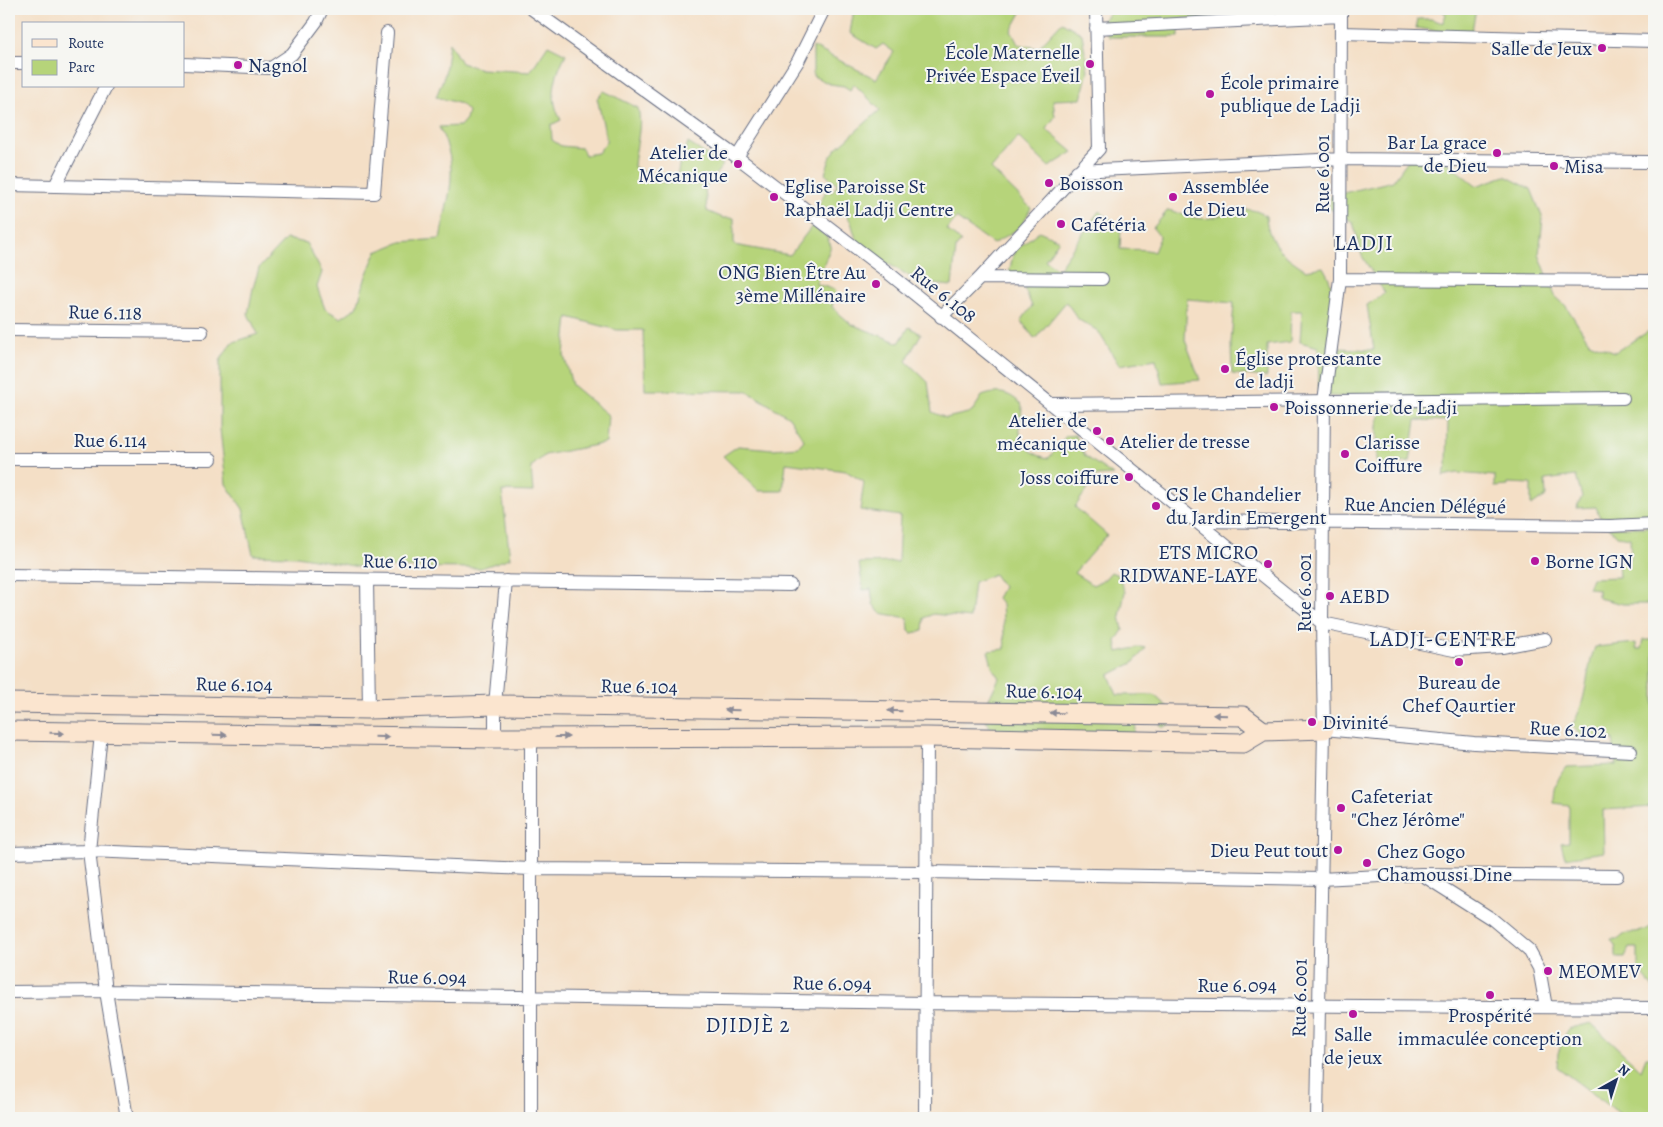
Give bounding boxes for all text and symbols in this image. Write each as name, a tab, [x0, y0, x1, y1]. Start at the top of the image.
legend	[22, 22, 185, 88]
text: Route	[68, 33, 104, 53]
place label: Salle de Jeux	[1491, 35, 1592, 62]
place label: École Maternelle Privée Espace Éveil	[925, 39, 1080, 89]
marker: Salle de Jeux	[1596, 42, 1608, 54]
place label: Nagnol	[248, 52, 307, 79]
text: Parc	[68, 57, 95, 77]
marker: École Maternelle Privée Espace Éveil	[1084, 58, 1096, 70]
marker: Nagnol	[232, 59, 244, 71]
place label: École primaire publique de Ladji	[1220, 69, 1361, 119]
marker: École primaire publique de Ladji	[1204, 88, 1216, 100]
place label: Bar La grace de Dieu	[1387, 129, 1487, 179]
street label: Rue 6.001	[1309, 134, 1336, 213]
place label: Atelier de Mécanique	[638, 139, 728, 189]
marker: Bar La grace de Dieu	[1491, 147, 1503, 159]
place label: Misa	[1564, 153, 1604, 180]
marker: Atelier de Mécanique	[732, 158, 744, 170]
marker: Misa	[1548, 160, 1560, 172]
place label: Boisson	[1059, 170, 1123, 197]
place label: Eglise Paroisse St Raphaël Ladji Centre	[784, 173, 953, 223]
place label: Assemblée de Dieu	[1182, 173, 1269, 223]
marker: Boisson	[1043, 177, 1055, 189]
marker: Eglise Paroisse St Raphaël Ladji Centre	[768, 191, 780, 203]
marker: Assemblée de Dieu	[1167, 191, 1179, 203]
place label: Cafétéria	[1071, 211, 1147, 238]
marker: Cafétéria	[1055, 218, 1067, 230]
district label: LADJI	[1334, 228, 1394, 258]
place label: ONG Bien Être Au 3ème Millénaire	[718, 259, 866, 309]
street label: Rue 6.108	[905, 259, 982, 329]
marker: ONG Bien Être Au 3ème Millénaire	[870, 278, 882, 290]
street label: Rue 6.118	[68, 298, 142, 327]
place label: Église protestante de ladji	[1235, 345, 1382, 395]
marker: Église protestante de ladji	[1219, 363, 1231, 375]
place label: Poissonnerie de Ladji	[1284, 394, 1457, 421]
marker: Poissonnerie de Ladji	[1268, 401, 1280, 413]
place label: Atelier de mécanique	[997, 407, 1087, 457]
marker: Atelier de mécanique	[1091, 425, 1103, 437]
street label: Rue 6.114	[73, 427, 147, 454]
place label: Atelier de tresse	[1119, 428, 1250, 455]
place label: Clarisse Coiffure	[1355, 429, 1423, 479]
marker: Atelier de tresse	[1104, 435, 1116, 447]
marker: Clarisse Coiffure	[1339, 448, 1351, 460]
place label: Joss coiffure	[1020, 464, 1119, 491]
marker: Joss coiffure	[1123, 471, 1135, 483]
place label: CS le Chandelier du Jardin Emergent	[1166, 481, 1327, 531]
street label: Rue Ancien Délégué	[1344, 491, 1506, 520]
marker: CS le Chandelier du Jardin Emergent	[1150, 500, 1162, 512]
place label: ETS MICRO RIDWANE-LAYE	[1119, 539, 1258, 589]
street label: Rue 6.110	[362, 547, 438, 576]
place label: Borne IGN	[1545, 548, 1633, 575]
street label: Rue 6.001	[1291, 553, 1318, 632]
marker: Borne IGN	[1529, 555, 1541, 567]
marker: ETS MICRO RIDWANE-LAYE	[1262, 558, 1274, 570]
place label: AEBD	[1339, 583, 1390, 610]
marker: AEBD	[1324, 590, 1336, 602]
district label: LADJI-CENTRE	[1369, 625, 1517, 653]
marker: Bureau de Chef Qaurtier	[1453, 656, 1465, 668]
place label: Bureau de Chef Qaurtier	[1402, 669, 1516, 719]
street label: Rue 6.104	[195, 670, 273, 699]
street label: Rue 6.104	[600, 672, 678, 701]
street label: Rue 6.104	[1005, 677, 1083, 706]
one-way arrow	[724, 705, 740, 713]
one-way arrow	[886, 707, 902, 715]
one-way arrow	[1049, 709, 1065, 717]
place label: Divinité	[1322, 709, 1388, 736]
one-way arrow	[1211, 711, 1227, 719]
street label: Rue 6.102	[1528, 714, 1608, 745]
marker: Divinité	[1306, 716, 1318, 728]
one-way arrow	[50, 729, 66, 737]
one-way arrow	[212, 731, 228, 739]
one-way arrow	[375, 733, 391, 741]
one-way arrow	[555, 733, 571, 741]
place label: Cafeteriat "Chez Jérôme"	[1351, 783, 1465, 833]
marker: Cafeteriat "Chez Jérôme"	[1335, 802, 1347, 814]
place label: Dieu Peut tout	[1210, 837, 1328, 864]
place label: Chez Gogo Chamoussi Dine	[1377, 838, 1512, 888]
marker: Dieu Peut tout	[1332, 844, 1344, 856]
marker: Chez Gogo Chamoussi Dine	[1361, 857, 1373, 869]
street label: Rue 6.001	[1285, 958, 1314, 1038]
place label: MEOMEV	[1558, 958, 1642, 985]
street label: Rue 6.094	[387, 963, 467, 992]
marker: MEOMEV	[1542, 965, 1554, 977]
street label: Rue 6.094	[792, 969, 872, 998]
street label: Rue 6.094	[1197, 972, 1277, 999]
marker: Prospérité immaculée conception	[1484, 989, 1496, 1001]
place label: Prospérité immaculée conception	[1398, 1002, 1582, 1052]
marker: Salle de jeux	[1347, 1008, 1359, 1020]
district label: DJIDJÈ 2	[706, 1011, 790, 1039]
place label: Salle de jeux	[1324, 1021, 1382, 1071]
north arrow	[1590, 1054, 1640, 1104]
text: N	[1614, 1060, 1634, 1081]

